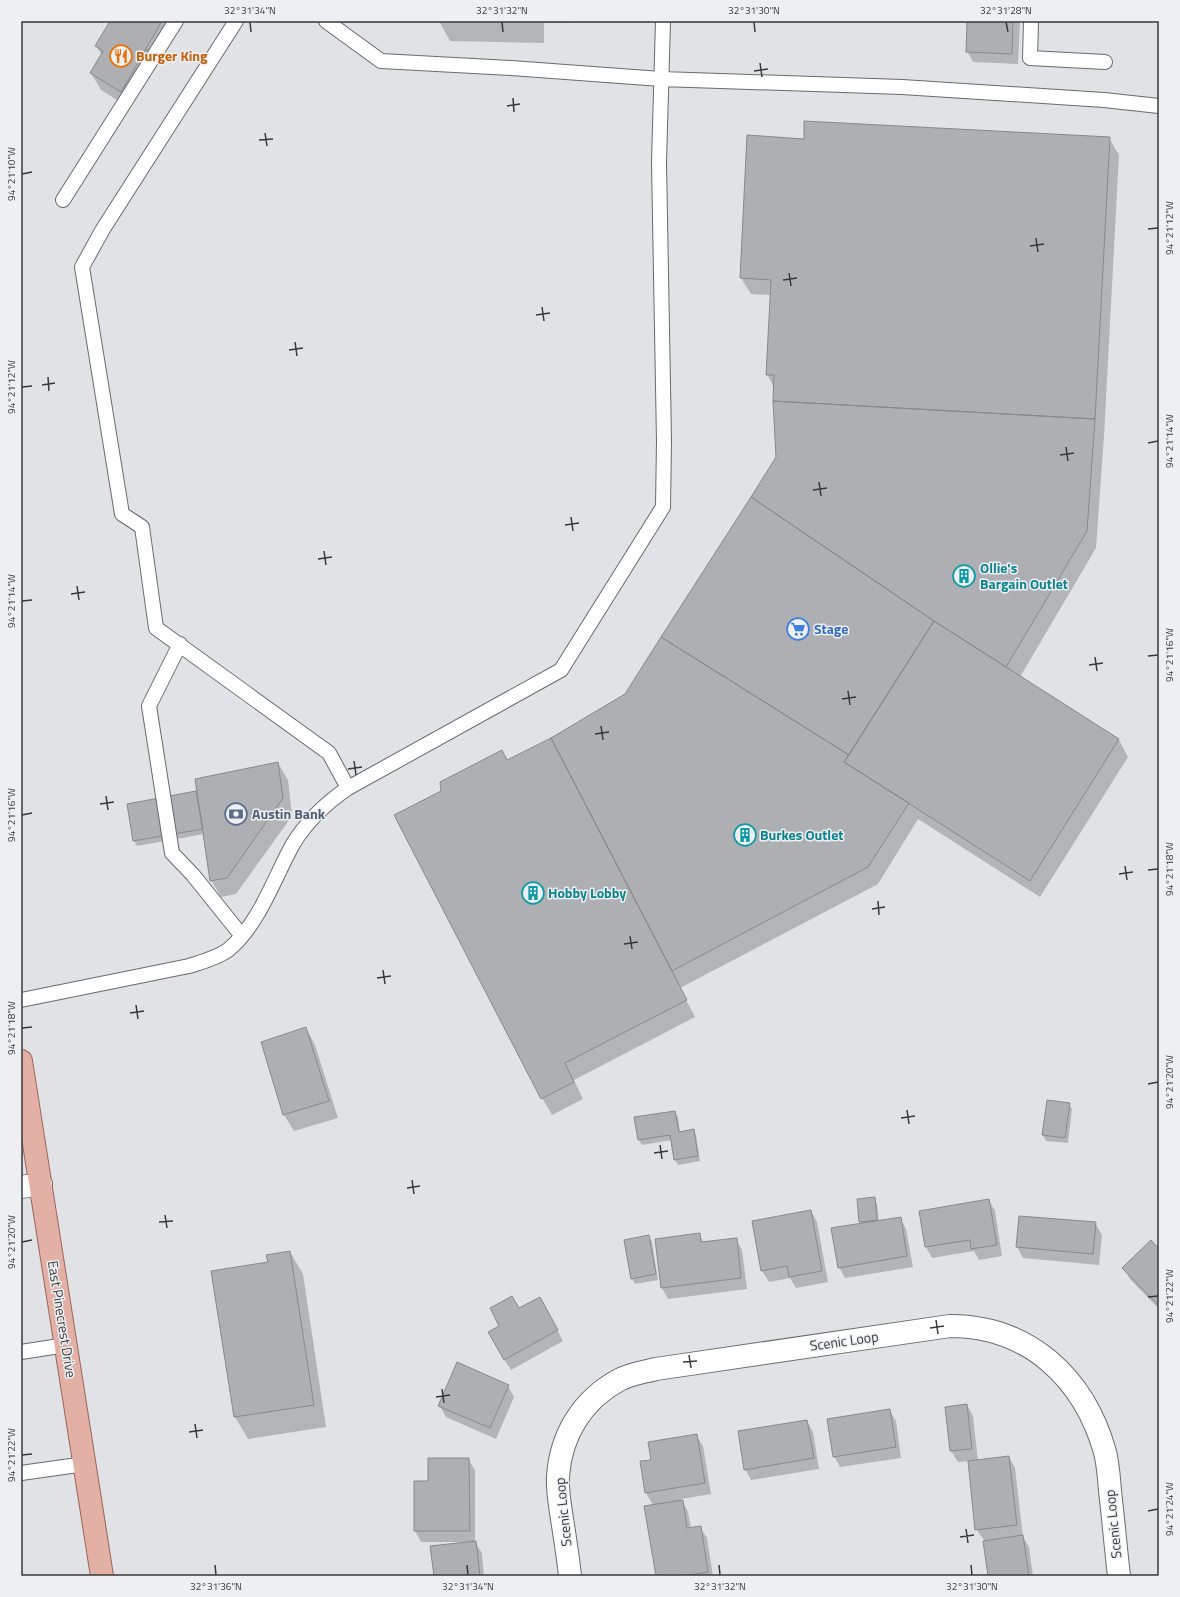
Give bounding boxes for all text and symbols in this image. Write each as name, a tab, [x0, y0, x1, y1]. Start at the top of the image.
text: 32°31'34"N	[224, 3, 276, 18]
text: 32°31'32"N	[476, 3, 528, 18]
text: 32°31'30"N	[728, 3, 780, 18]
text: 32°31'28"N	[980, 3, 1032, 18]
restaurant icon: Burger King	[108, 43, 134, 69]
place label: Burger King	[136, 45, 208, 66]
text: 94°21'10"W	[4, 147, 19, 201]
text: 94°21'12"W	[1162, 201, 1177, 255]
text: 94°21'12"W	[4, 360, 19, 414]
text: 94°21'14"W	[1162, 414, 1177, 468]
place label: Ollie's Bargain Outlet	[980, 557, 1068, 594]
building icon: Ollie's Bargain Outlet	[951, 563, 977, 589]
text: 94°21'14"W	[4, 574, 19, 628]
supermarket icon: Stage	[785, 616, 811, 642]
place label: Stage	[814, 618, 848, 639]
text: 94°21'16"W	[1162, 628, 1177, 682]
text: 94°21'16"W	[4, 788, 19, 842]
bank icon: Austin Bank	[223, 801, 249, 827]
place label: Austin Bank	[252, 803, 326, 824]
building icon: Burkes Outlet	[732, 822, 758, 848]
place label: Burkes Outlet	[760, 824, 843, 845]
text: 94°21'18"W	[1162, 842, 1177, 896]
building icon: Hobby Lobby	[520, 880, 546, 906]
place label: Hobby Lobby	[548, 882, 626, 903]
text: 94°21'18"W	[4, 1001, 19, 1055]
text: 94°21'20"W	[1162, 1055, 1177, 1109]
text: 94°21'20"W	[4, 1215, 19, 1269]
street label: East Pinecrest Drive	[43, 1259, 82, 1379]
text: 94°21'22"W	[1162, 1269, 1177, 1323]
street label: Scenic Loop	[808, 1325, 880, 1356]
text: 94°21'22"W	[4, 1428, 19, 1482]
street label: Scenic Loop	[548, 1477, 577, 1548]
text: 94°21'24"W	[1162, 1482, 1177, 1536]
street label: Scenic Loop	[1098, 1489, 1127, 1560]
text: 32°31'36"N	[190, 1579, 242, 1594]
text: 32°31'34"N	[442, 1579, 494, 1594]
text: 32°31'32"N	[694, 1579, 746, 1594]
text: 32°31'30"N	[946, 1579, 998, 1594]

